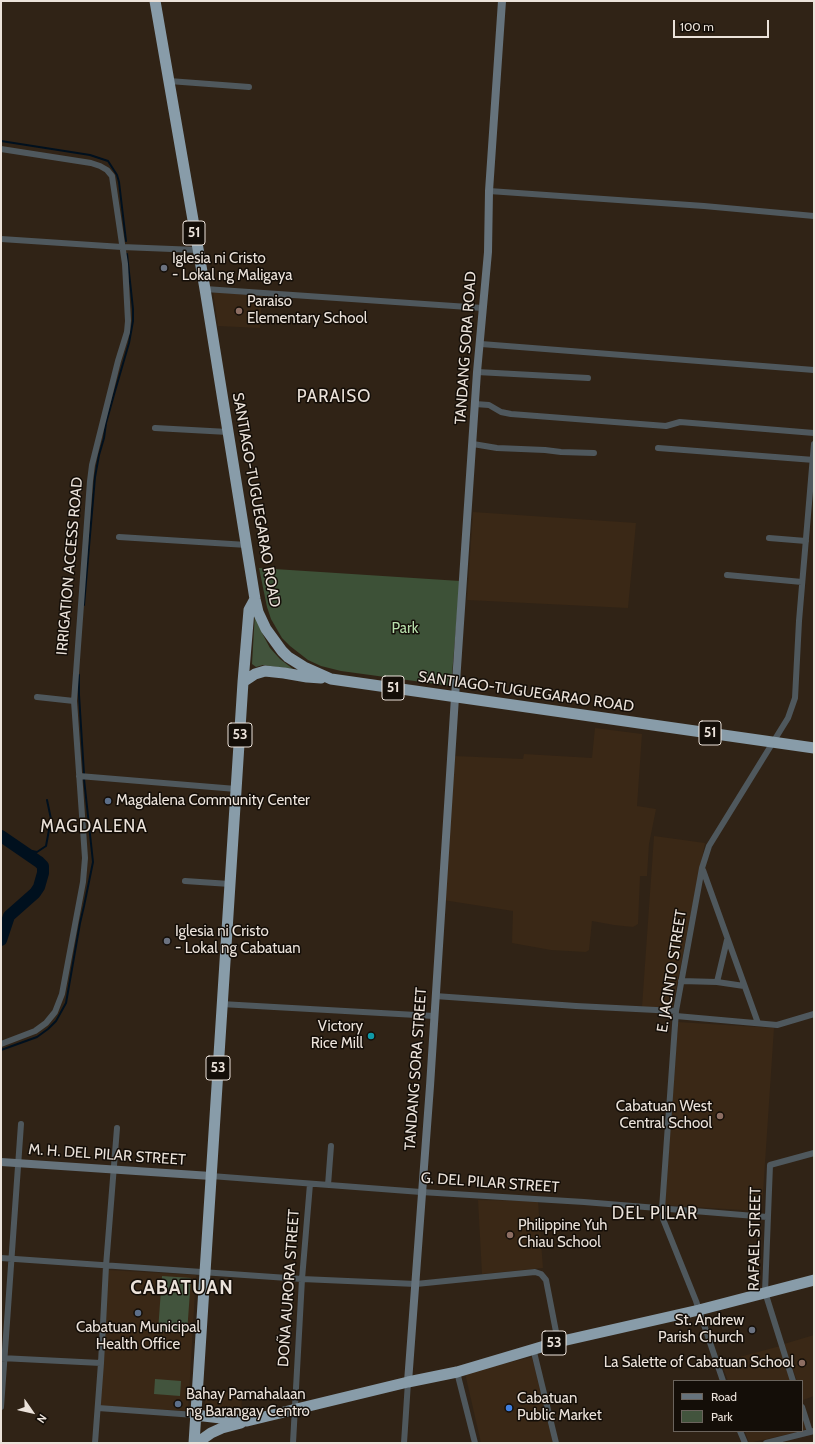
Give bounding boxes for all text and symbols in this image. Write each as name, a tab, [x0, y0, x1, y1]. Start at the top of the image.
scale bar	[675, 12, 771, 38]
text: 100 m	[680, 19, 714, 34]
road number: 51	[183, 221, 205, 245]
place label: Iglesia ni Cristo - Lokal ng Maligaya	[172, 250, 292, 285]
marker: Iglesia ni Cristo - Lokal ng Maligaya	[159, 263, 169, 273]
street label: TANDANG SORA ROAD	[452, 271, 480, 425]
place label: Paraiso Elementary School	[247, 293, 367, 328]
marker: Paraiso Elementary School	[234, 306, 244, 316]
district label: PARAISO	[297, 387, 371, 407]
street label: SANTIAGO-TUGUEGARAO ROAD	[228, 391, 284, 609]
street label: IRRIGATION ACCESS ROAD	[53, 476, 87, 656]
park label: Park	[391, 620, 419, 638]
street label: SANTIAGO-TUGUEGARAO ROAD	[417, 668, 635, 716]
road number: 51	[382, 676, 404, 700]
road number: 51	[699, 721, 721, 745]
road number: 53	[228, 723, 252, 747]
place label: Magdalena Community Center	[116, 792, 310, 810]
marker: Magdalena Community Center	[103, 796, 113, 806]
district label: MAGDALENA	[40, 817, 148, 837]
street label: E. JACINTO STREET	[653, 908, 691, 1034]
place label: Iglesia ni Cristo - Lokal ng Cabatuan	[175, 923, 301, 958]
marker: Iglesia ni Cristo - Lokal ng Cabatuan	[162, 936, 172, 946]
street label: TANDANG SORA STREET	[401, 987, 431, 1151]
place label: Victory Rice Mill	[311, 1018, 363, 1053]
marker: Victory Rice Mill	[366, 1031, 376, 1041]
road number: 53	[206, 1056, 230, 1080]
place label: Cabatuan West Central School	[616, 1098, 712, 1133]
marker: Cabatuan West Central School	[715, 1111, 725, 1121]
street label: M. H. DEL PILAR STREET	[28, 1141, 186, 1169]
street label: G. DEL PILAR STREET	[420, 1169, 560, 1197]
street label: RAFAEL STREET	[745, 1187, 765, 1291]
district label: DEL PILAR	[612, 1204, 698, 1224]
street label: DOÑA AURORA STREET	[275, 1208, 303, 1368]
place label: Philippine Yuh Chiau School	[518, 1217, 607, 1252]
marker: Philippine Yuh Chiau School	[505, 1230, 515, 1240]
district label: CABATUAN	[130, 1277, 234, 1299]
marker: Cabatuan Municipal Health Office	[133, 1308, 143, 1318]
place label: St. Andrew Parish Church	[658, 1312, 744, 1347]
place label: Cabatuan Municipal Health Office	[76, 1319, 200, 1354]
marker: St. Andrew Parish Church	[747, 1325, 757, 1335]
road number: 53	[542, 1331, 566, 1355]
place label: La Salette of Cabatuan School	[604, 1354, 794, 1372]
marker: La Salette of Cabatuan School	[797, 1358, 807, 1368]
legend	[673, 1380, 803, 1432]
place label: Bahay Pamahalaan ng Barangay Centro	[186, 1386, 310, 1421]
text: Road	[711, 1389, 737, 1404]
place label: Cabatuan Public Market	[517, 1390, 602, 1425]
north arrow	[12, 1392, 52, 1432]
marker: Bahay Pamahalaan ng Barangay Centro	[173, 1399, 183, 1409]
marker: Cabatuan Public Market	[504, 1403, 514, 1413]
text: Park	[711, 1409, 733, 1424]
text: N	[34, 1412, 50, 1426]

